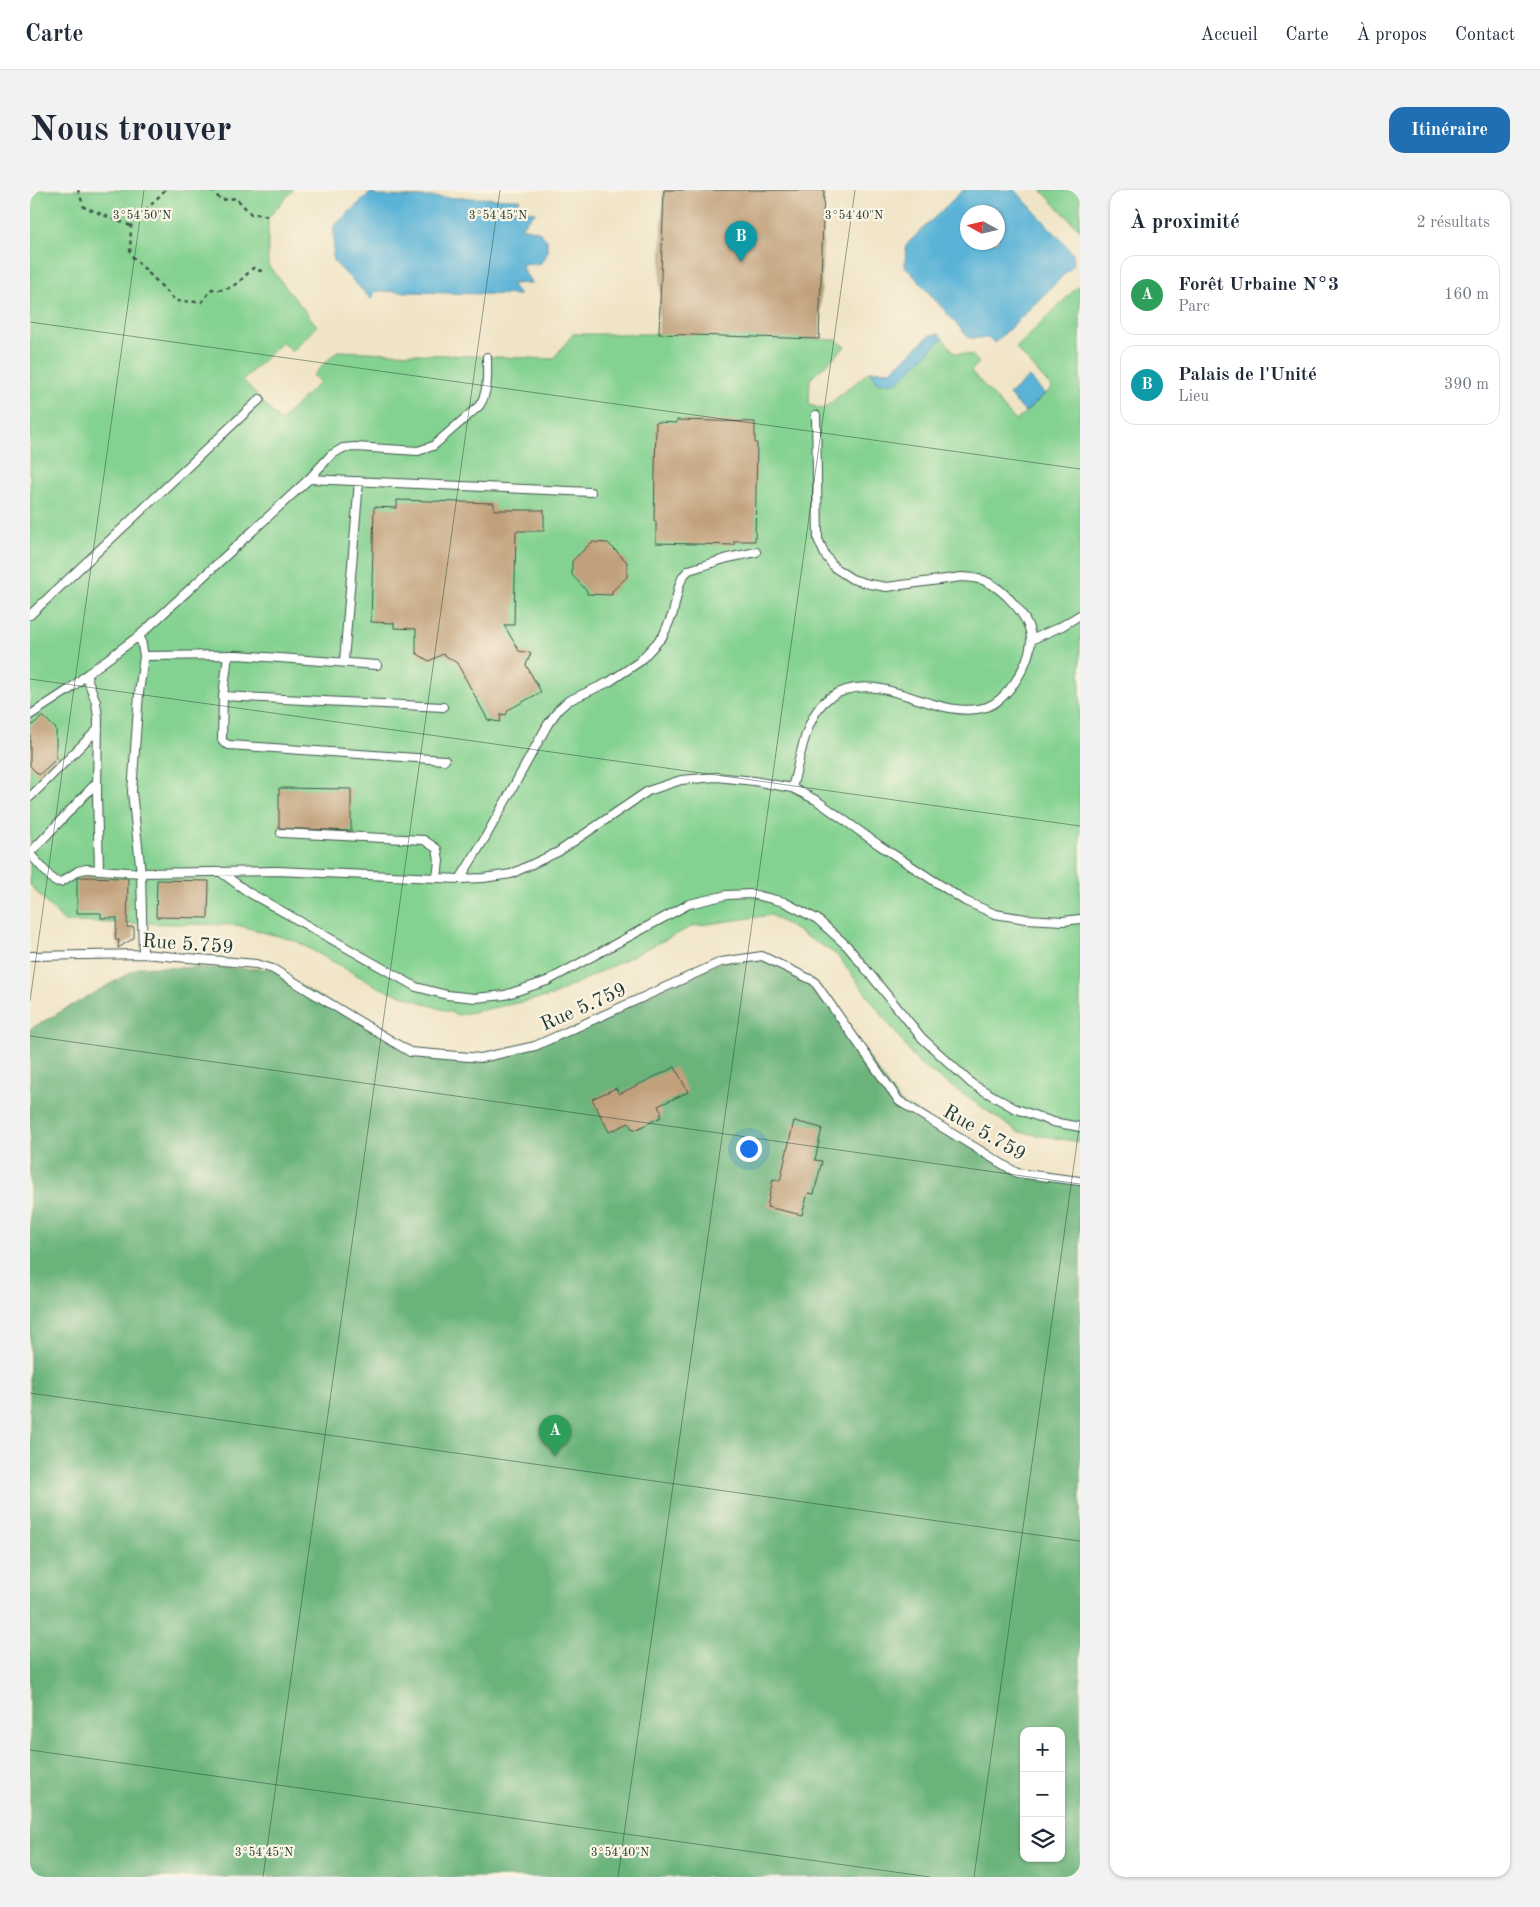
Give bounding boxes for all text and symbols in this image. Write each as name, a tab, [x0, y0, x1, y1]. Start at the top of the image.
text: Carte	[25, 23, 84, 47]
text: Accueil	[1200, 26, 1258, 44]
text: Carte	[1286, 26, 1328, 44]
text: À propos	[1356, 26, 1427, 44]
text: Contact	[1455, 26, 1515, 44]
button: Itinéraire	[1389, 107, 1510, 153]
text: Nous trouver	[30, 113, 232, 148]
north arrow	[960, 205, 1005, 250]
text: 3°54'50"N	[113, 209, 171, 222]
text: 3°54'45"N	[469, 209, 527, 222]
text: 3°54'40"N	[825, 209, 883, 222]
text: À proximité	[1130, 212, 1240, 233]
text: 2 résultats	[1416, 215, 1490, 231]
pin: B	[725, 221, 757, 262]
text: Forêt Urbaine N°3	[1178, 276, 1339, 295]
text: A	[1141, 287, 1153, 303]
text: 160 m	[1444, 287, 1489, 303]
text: Parc	[1178, 299, 1210, 315]
text: Palais de l'Unité	[1178, 366, 1317, 385]
text: B	[1141, 377, 1153, 393]
text: 390 m	[1444, 377, 1489, 393]
text: Lieu	[1178, 389, 1209, 405]
street label: Rue 5.759	[141, 932, 234, 958]
street label: Rue 5.759	[538, 980, 630, 1036]
street label: Rue 5.759	[939, 1102, 1029, 1165]
your location	[736, 1136, 762, 1162]
pin: A	[539, 1415, 571, 1456]
map controls	[1020, 1727, 1065, 1862]
button: +	[1020, 1727, 1065, 1772]
button: −	[1020, 1772, 1065, 1817]
button: layers	[1020, 1817, 1065, 1862]
text: 3°54'45"N	[235, 1846, 293, 1859]
text: 3°54'40"N	[591, 1846, 649, 1859]

